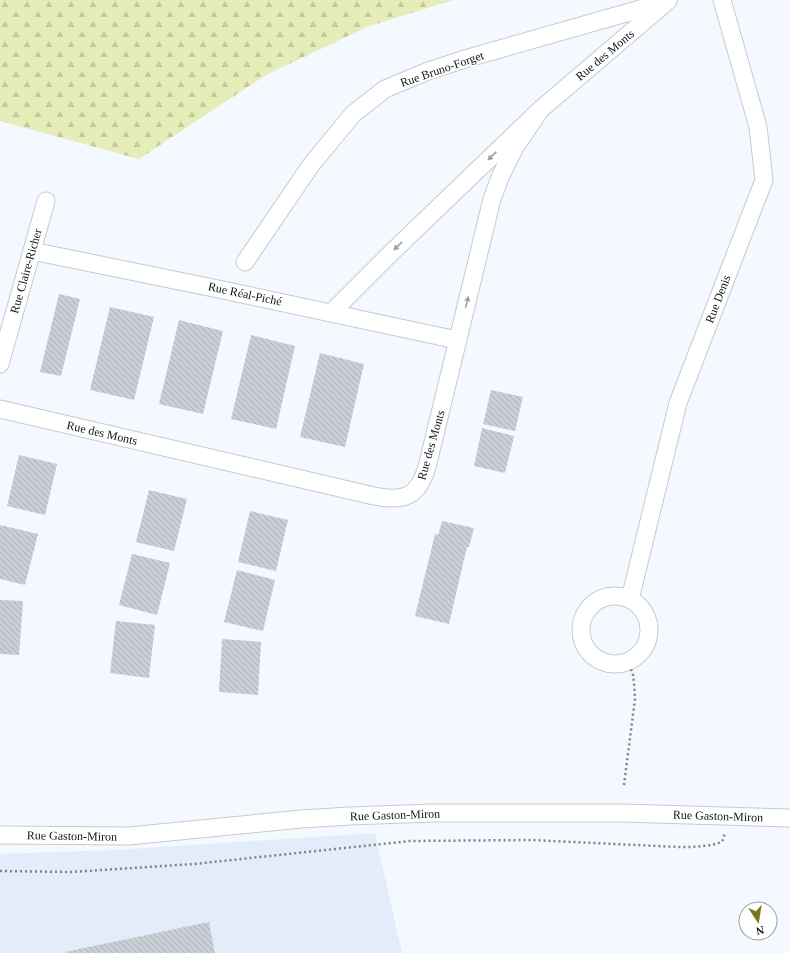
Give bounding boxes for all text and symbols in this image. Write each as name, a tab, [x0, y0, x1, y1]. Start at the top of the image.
street label: Rue des Monts	[573, 26, 637, 84]
street label: Rue Bruno-Forget	[398, 48, 486, 90]
one-way arrow	[487, 151, 497, 160]
street label: Rue Claire-Richer	[7, 227, 45, 315]
one-way arrow	[393, 241, 404, 250]
street label: Rue Denis	[702, 273, 734, 325]
street label: Rue Réal-Piché	[207, 279, 283, 309]
one-way arrow	[464, 296, 470, 308]
street label: Rue des Monts	[414, 408, 448, 482]
street label: Rue des Monts	[65, 418, 139, 448]
street label: Rue Gaston-Miron	[350, 806, 440, 824]
street label: Rue Gaston-Miron	[673, 807, 763, 825]
street label: Rue Gaston-Miron	[27, 828, 117, 844]
north arrow	[738, 901, 778, 941]
text: N	[755, 924, 765, 937]

